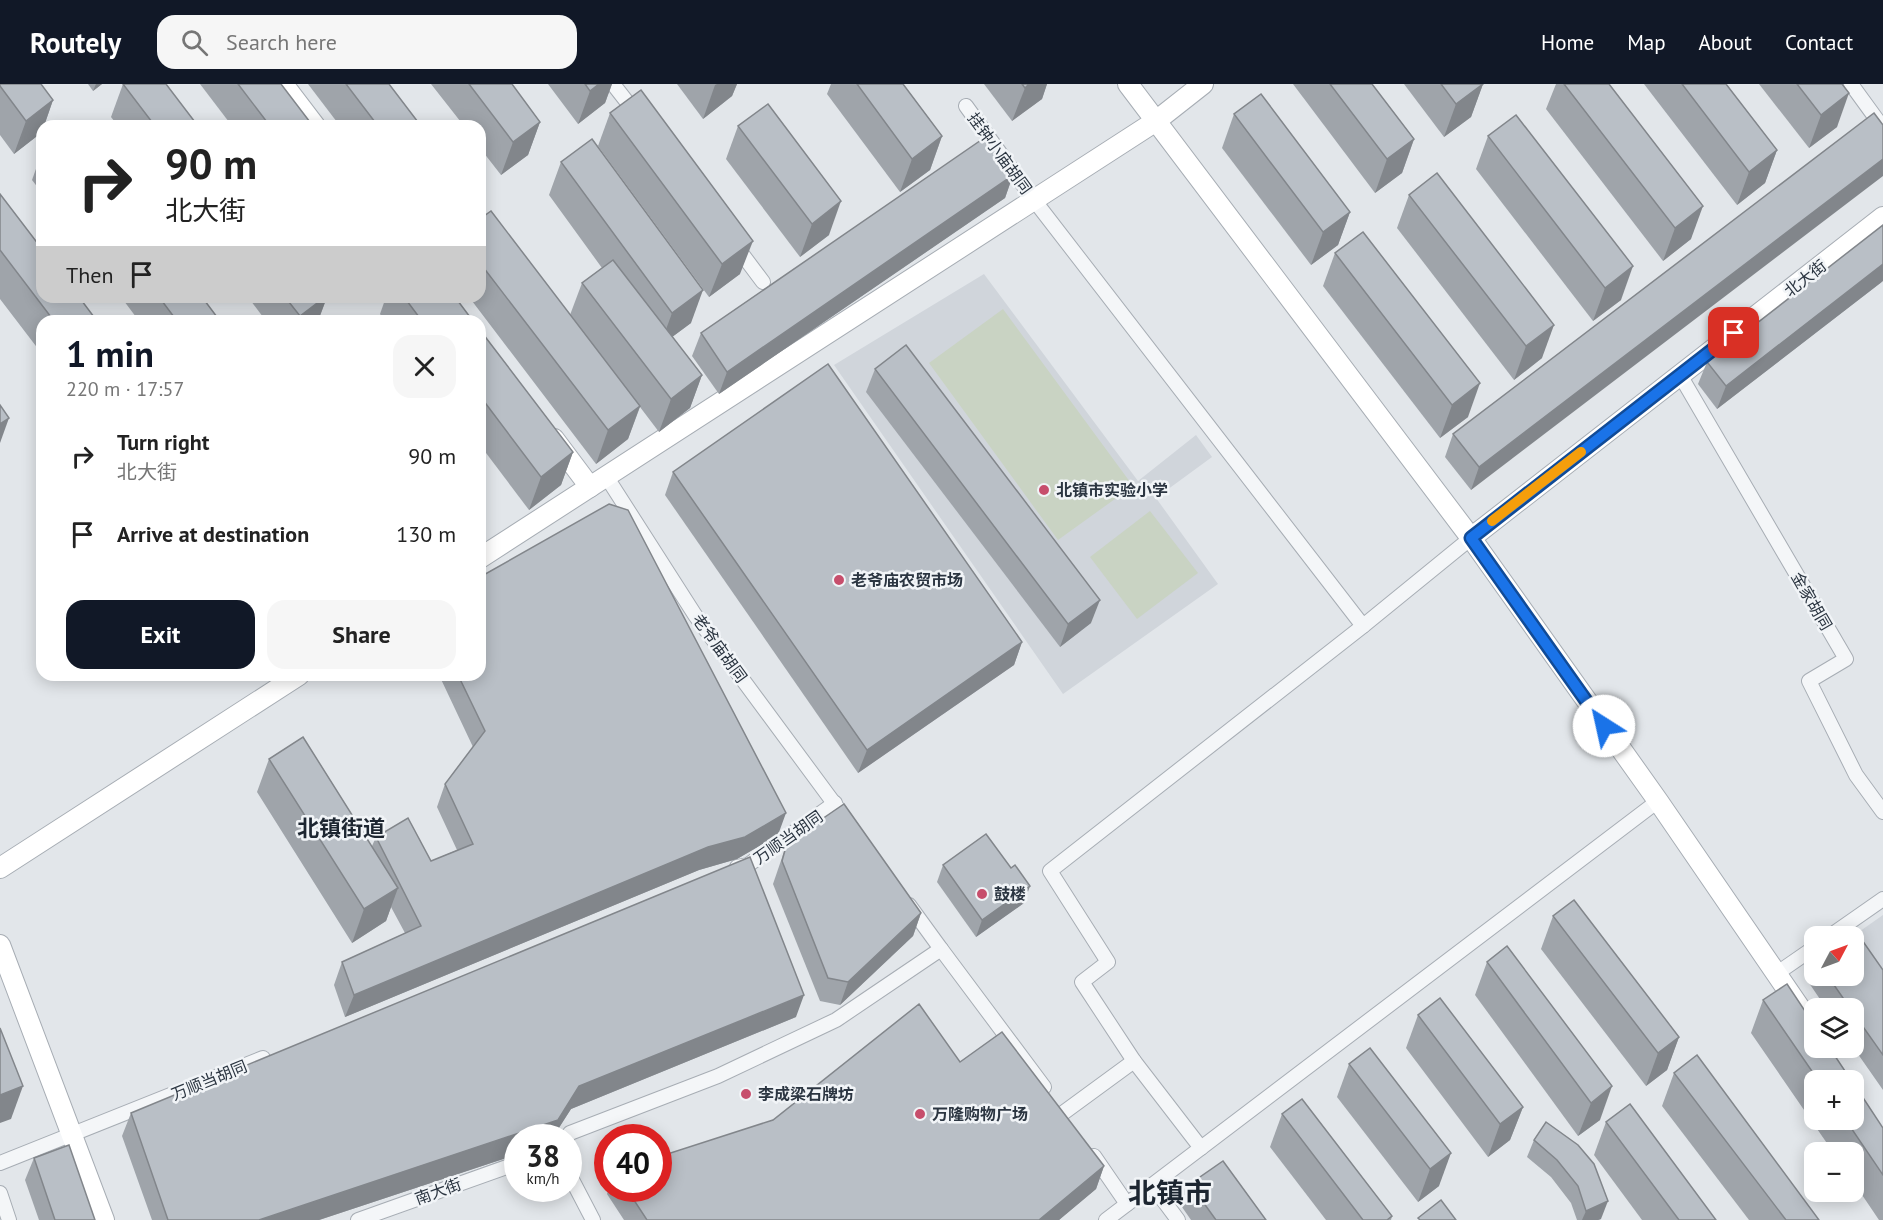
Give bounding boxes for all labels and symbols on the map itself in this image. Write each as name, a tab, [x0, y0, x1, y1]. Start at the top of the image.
street label: 挂钟小庙胡同	[964, 108, 1036, 198]
street label: 北大街	[1780, 255, 1830, 301]
pin	[1708, 307, 1759, 358]
place label: 北镇市实验小学	[1056, 480, 1168, 500]
marker: 北镇市实验小学	[1037, 483, 1051, 497]
street label: 金家胡同	[1787, 568, 1837, 634]
place label: 老爷庙农贸市场	[851, 570, 963, 590]
marker: 老爷庙农贸市场	[832, 573, 846, 587]
street label: 老爷庙胡同	[688, 610, 752, 686]
position arrow	[1572, 694, 1636, 758]
street label: 万顺当胡同	[749, 806, 827, 868]
district label: 北镇街道	[297, 814, 385, 842]
place label: 鼓楼	[994, 884, 1026, 904]
marker: 鼓楼	[975, 887, 989, 901]
north arrow	[1804, 926, 1864, 986]
street label: 万顺当胡同	[168, 1056, 250, 1104]
place label: 李成梁石牌坊	[758, 1084, 854, 1104]
marker: 李成梁石牌坊	[739, 1087, 753, 1101]
place label: 万隆购物广场	[932, 1104, 1028, 1124]
marker: 万隆购物广场	[913, 1107, 927, 1121]
speed limit sign: 40	[594, 1124, 672, 1202]
street label: 南大街	[412, 1173, 464, 1209]
district label: 北镇市	[1128, 1174, 1212, 1211]

